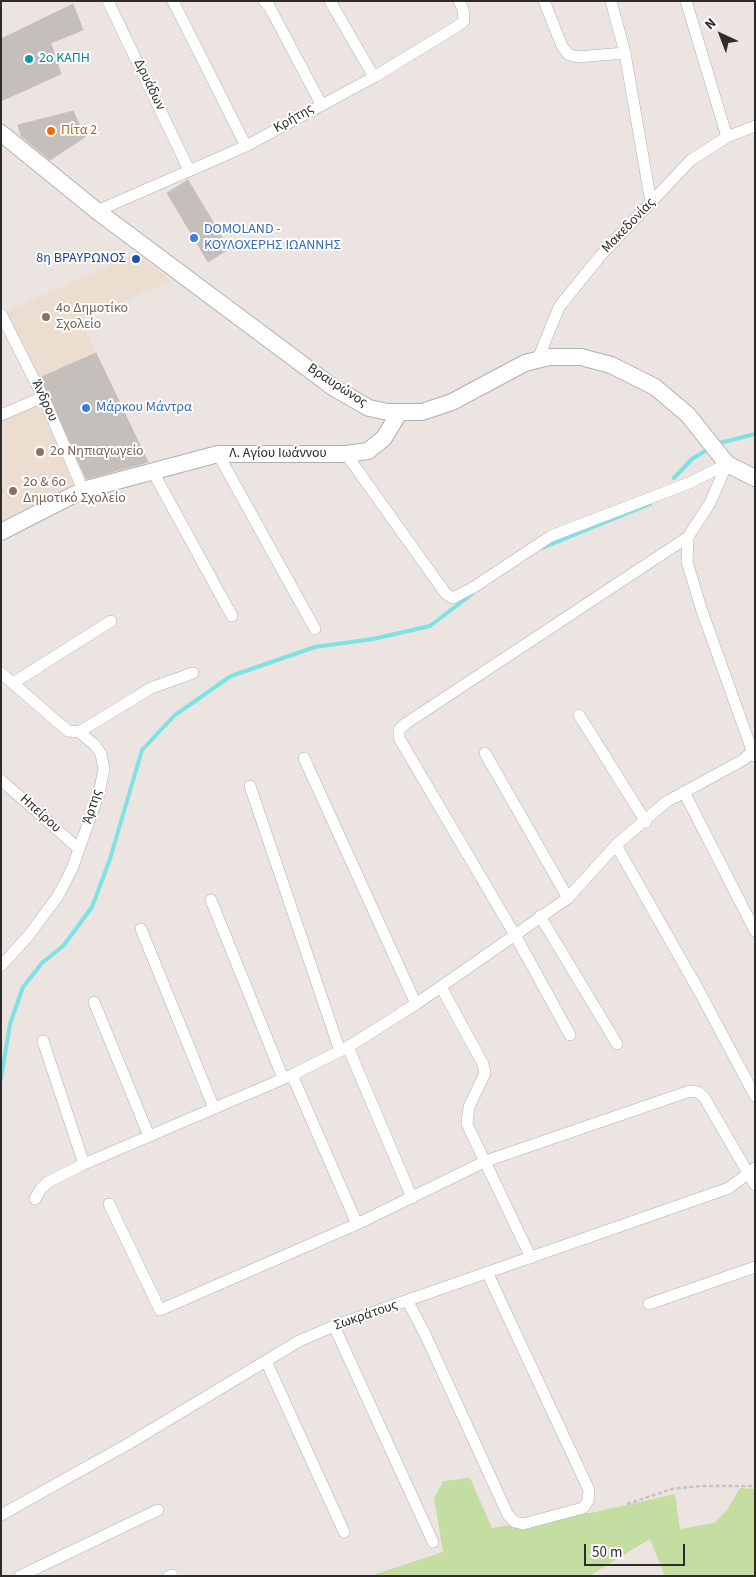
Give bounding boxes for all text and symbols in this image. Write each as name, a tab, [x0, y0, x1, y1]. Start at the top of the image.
north arrow	[696, 10, 746, 60]
text: N	[701, 14, 721, 35]
place label: 2ο ΚΑΠΗ	[39, 51, 90, 67]
marker: 2ο ΚΑΠΗ	[23, 53, 35, 65]
street label: Δρυάδων	[129, 57, 169, 113]
street label: Κρήτης	[271, 101, 317, 137]
place label: Πίτα 2	[61, 123, 97, 139]
marker: Πίτα 2	[45, 125, 57, 137]
street label: Μακεδονίας	[599, 195, 659, 257]
place label: DOMOLAND - ΚΟΥΛΟΧΕΡΗΣ ΙΩΑΝΝΗΣ	[204, 222, 341, 254]
marker: DOMOLAND - ΚΟΥΛΟΧΕΡΗΣ ΙΩΑΝΝΗΣ	[188, 232, 200, 244]
place label: 8η ΒΡΑΥΡΩΝΟΣ	[36, 251, 126, 267]
marker: 8η ΒΡΑΥΡΩΝΟΣ	[130, 253, 142, 265]
place label: 4ο Δημοτίκο Σχολείο	[56, 301, 128, 334]
marker: 4ο Δημοτίκο Σχολείο	[40, 311, 52, 323]
street label: Βραυρώνος	[304, 360, 370, 412]
street label: Άνδρου	[27, 377, 61, 425]
place label: Μάρκου Μάντρα	[96, 400, 192, 416]
marker: Μάρκου Μάντρα	[80, 402, 92, 414]
place label: 2ο Νηπιαγωγείο	[50, 444, 144, 460]
marker: 2ο Νηπιαγωγείο	[34, 446, 46, 458]
street label: Λ. Αγίου Ιωάννου	[229, 446, 327, 462]
place label: 2ο & 6ο Δημοτικό Σχολείο	[23, 475, 126, 508]
marker: 2ο & 6ο Δημοτικό Σχολείο	[7, 485, 19, 497]
street label: Άρτης	[80, 788, 106, 826]
street label: Ηπείρου	[16, 791, 64, 837]
street label: Σωκράτους	[332, 1297, 400, 1335]
scale bar	[586, 1534, 687, 1566]
text: 50 m	[592, 1542, 622, 1563]

